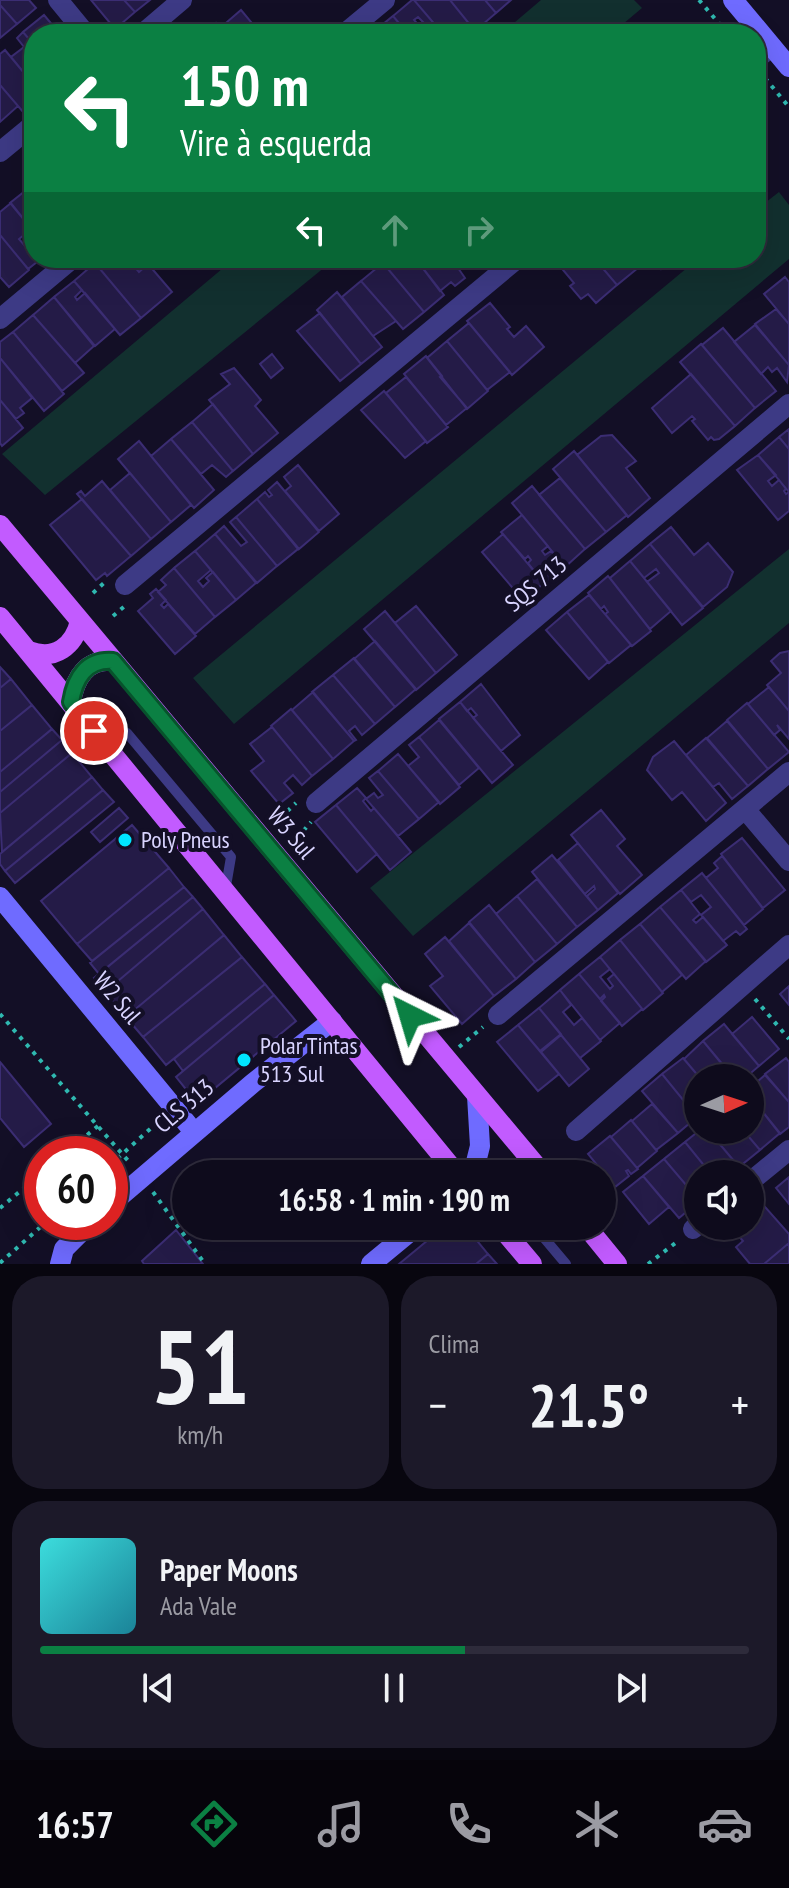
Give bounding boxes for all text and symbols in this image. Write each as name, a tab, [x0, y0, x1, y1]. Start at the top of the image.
text: 150 m	[180, 49, 309, 121]
icon: left	[48, 56, 152, 160]
text: Vire à esquerda	[180, 119, 372, 166]
icon: left	[289, 208, 333, 252]
icon: ahead	[373, 208, 417, 252]
icon: right	[457, 208, 501, 252]
street label: SQS 713	[498, 549, 573, 618]
pin	[60, 697, 128, 765]
icon: arrive	[72, 709, 116, 753]
street label: W3 Sul	[261, 800, 322, 865]
place label: Poly Pneus	[141, 824, 230, 855]
marker: Poly Pneus	[116, 831, 134, 849]
street label: W2 Sul	[87, 965, 148, 1030]
position arrow	[368, 974, 452, 1058]
place label: Polar Tintas 513 Sul	[260, 1030, 358, 1089]
marker: Polar Tintas 513 Sul	[235, 1051, 253, 1069]
north arrow	[684, 1064, 764, 1144]
map controls	[684, 1064, 764, 1240]
street label: CLS 313	[147, 1072, 220, 1140]
speed limit sign: 60	[24, 1136, 128, 1240]
button: sound	[684, 1160, 764, 1240]
text: 16:58 · 1 min · 190 m	[278, 1180, 510, 1219]
text: 51	[151, 1298, 250, 1433]
text: Clima	[429, 1327, 479, 1360]
text: 21.5°	[528, 1366, 649, 1444]
text: −	[429, 1376, 447, 1433]
text: +	[731, 1376, 749, 1433]
text: km/h	[177, 1418, 223, 1451]
text: Paper Moons	[160, 1550, 298, 1589]
text: Ada Vale	[160, 1589, 237, 1622]
icon: previous	[136, 1666, 180, 1710]
icon: pause	[372, 1666, 416, 1710]
icon: next	[609, 1666, 653, 1710]
icon: directions	[186, 1796, 242, 1852]
icon: music	[313, 1796, 369, 1852]
icon: phone	[441, 1796, 497, 1852]
icon: climate	[569, 1796, 625, 1852]
icon: car	[697, 1796, 753, 1852]
text: 16:57	[36, 1801, 114, 1848]

